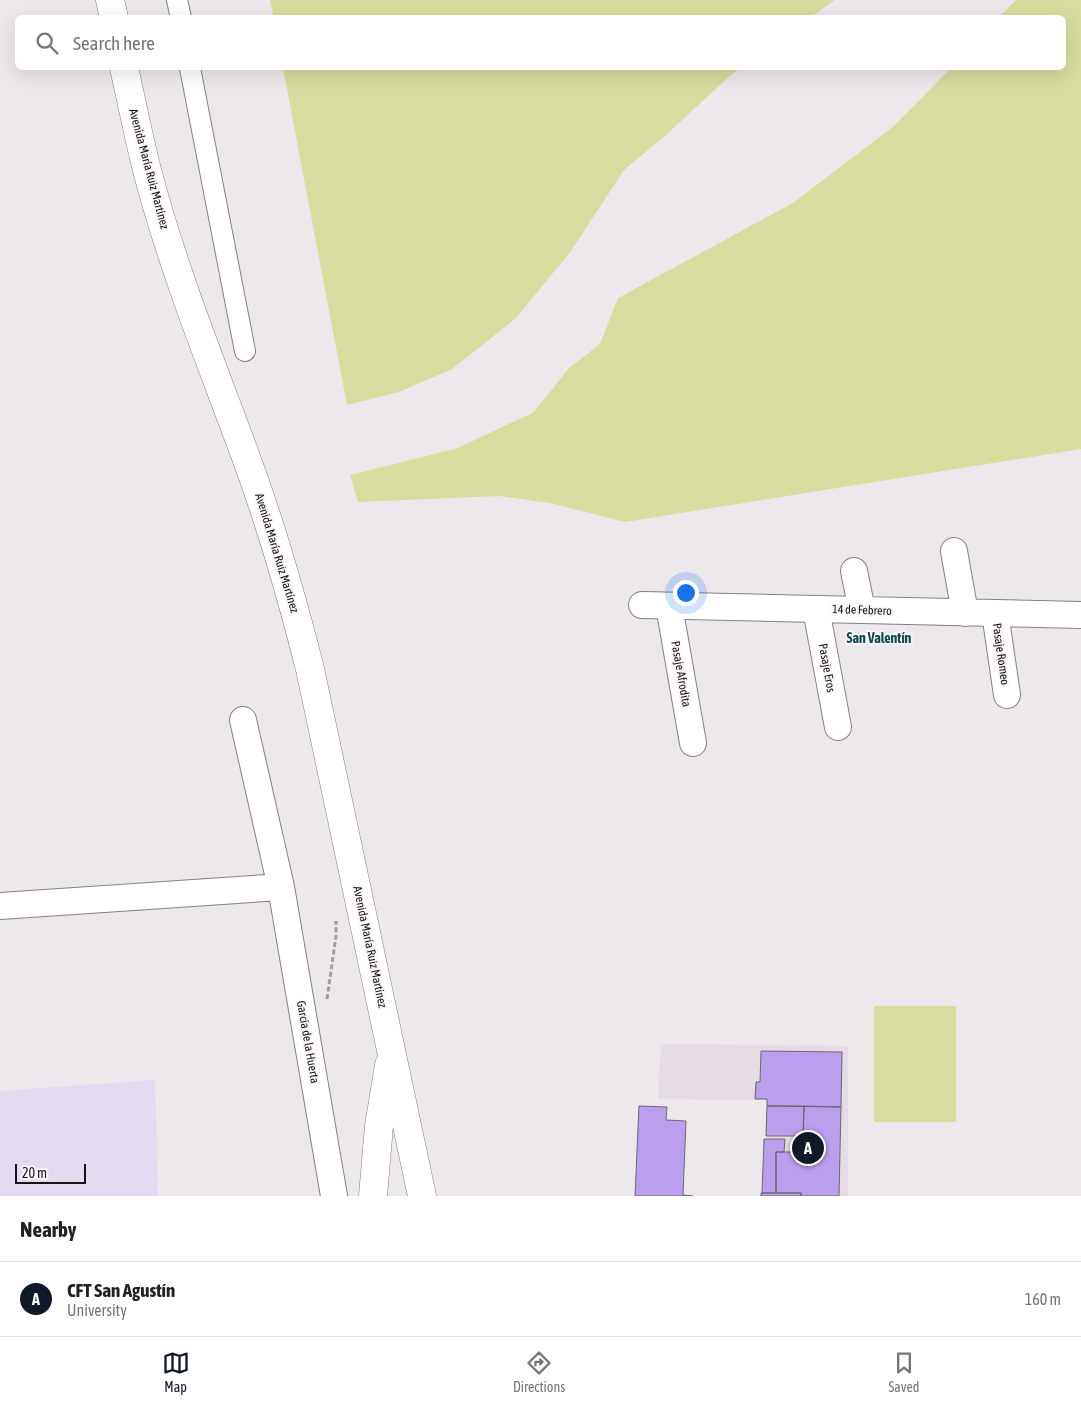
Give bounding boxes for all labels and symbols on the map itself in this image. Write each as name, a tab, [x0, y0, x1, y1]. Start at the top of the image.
street label: Avenida María Ruiz Martínez	[126, 107, 172, 231]
street label: Avenida María Ruiz Martínez	[252, 492, 302, 615]
your location	[673, 580, 699, 606]
street label: 14 de Febrero	[832, 602, 892, 618]
street label: Pasaje Romeo	[990, 622, 1012, 686]
district label: San Valentín	[847, 630, 912, 646]
street label: Pasaje Afrodita	[668, 640, 694, 708]
street label: Pasaje Eros	[816, 642, 838, 694]
street label: Avenida María Ruiz Martínez	[350, 885, 390, 1010]
street label: García de la Huerta	[294, 1000, 322, 1084]
pin: A	[792, 1129, 824, 1167]
scale bar	[15, 1161, 86, 1184]

